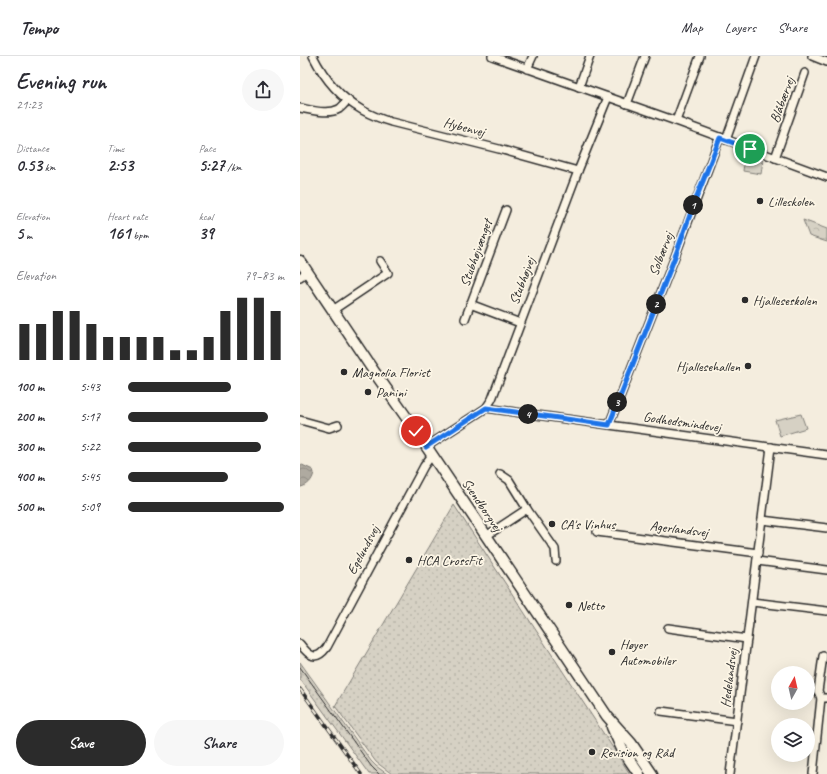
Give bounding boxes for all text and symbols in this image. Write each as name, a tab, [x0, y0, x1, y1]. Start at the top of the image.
text: Tempo	[20, 16, 58, 40]
text: Map	[681, 19, 703, 36]
text: Layers	[725, 19, 756, 36]
text: Share	[778, 19, 807, 36]
text: Evening run	[16, 68, 106, 96]
button: share	[242, 69, 284, 111]
street label: Blåbærvej	[766, 73, 799, 125]
text: 21:23	[16, 97, 42, 113]
street label: Hybenvej	[442, 114, 488, 141]
pin	[733, 132, 767, 166]
icon: arrive	[739, 138, 761, 160]
text: Distance	[16, 141, 49, 155]
text: Time	[107, 141, 124, 155]
text: Pace	[199, 141, 216, 155]
text: 0.53	[16, 155, 42, 176]
text: 2:53	[107, 155, 133, 176]
text: 5:27	[199, 155, 225, 176]
text: km	[42, 160, 55, 174]
text: /km	[225, 160, 242, 174]
place label: Lilleskolen	[768, 193, 815, 210]
pin: 1	[683, 195, 703, 215]
marker: Lilleskolen	[755, 196, 765, 206]
text: 1	[691, 198, 695, 212]
text: Elevation	[16, 209, 50, 223]
text: Heart rate	[107, 209, 147, 223]
text: kcal	[199, 209, 213, 223]
street label: Stubhøjvænget	[456, 215, 497, 289]
text: 5	[16, 223, 23, 244]
text: 161	[107, 223, 131, 244]
text: 39	[199, 223, 214, 244]
text: m	[23, 228, 32, 242]
text: bpm	[131, 228, 148, 242]
street label: Solbærvej	[645, 228, 678, 278]
street label: Stubhøjvej	[505, 253, 540, 307]
text: Elevation	[16, 268, 56, 284]
text: 79–83 m	[244, 268, 284, 284]
place label: Hjalleseskolen	[753, 292, 817, 309]
pin: 2	[646, 294, 666, 314]
marker: Hjalleseskolen	[740, 295, 750, 305]
text: 2	[654, 297, 658, 311]
place label: Hjallesehallen	[676, 358, 741, 375]
marker: Hjallesehallen	[743, 361, 753, 371]
place label: Magnolia Florist	[352, 364, 431, 381]
marker: Magnolia Florist	[339, 367, 349, 377]
text: 100 m	[16, 379, 44, 395]
text: 5:43	[80, 379, 100, 395]
place label: Panini	[376, 384, 408, 401]
marker: Panini	[363, 387, 373, 397]
pin: 3	[607, 392, 627, 412]
text: 3	[615, 395, 619, 409]
pin: 4	[518, 404, 538, 424]
text: 4	[526, 407, 530, 421]
street label: Godhedsmindevej	[642, 408, 724, 436]
text: 200 m	[16, 409, 44, 425]
text: 5:17	[80, 409, 100, 425]
pin	[399, 414, 433, 448]
icon: check	[405, 420, 427, 442]
text: 300 m	[16, 439, 44, 455]
text: 5:22	[80, 439, 100, 455]
text: 400 m	[16, 469, 44, 485]
text: 5:45	[80, 469, 100, 485]
street label: Svendborgvej	[458, 475, 507, 536]
text: 500 m	[16, 499, 44, 515]
text: 5:09	[80, 499, 100, 515]
place label: CA's Vinhus	[560, 516, 616, 533]
street label: Agerlandsvej	[649, 517, 711, 541]
marker: CA's Vinhus	[547, 519, 557, 529]
street label: Egelundsvej	[343, 521, 384, 577]
place label: HCA CrossFit	[417, 552, 483, 569]
marker: HCA CrossFit	[404, 555, 414, 565]
place label: Netto	[577, 597, 606, 614]
marker: Netto	[564, 600, 574, 610]
place label: Høyer Automobiler	[620, 636, 677, 669]
street label: Hedelandsvej	[717, 645, 741, 708]
marker: Høyer Automobiler	[607, 647, 617, 657]
north arrow	[771, 666, 815, 710]
map controls	[771, 666, 815, 762]
button: layers	[771, 718, 815, 762]
button: Save	[16, 720, 146, 766]
button: Share	[154, 720, 284, 766]
place label: Revision og Råd	[600, 744, 676, 761]
marker: Revision og Råd	[587, 747, 597, 757]

